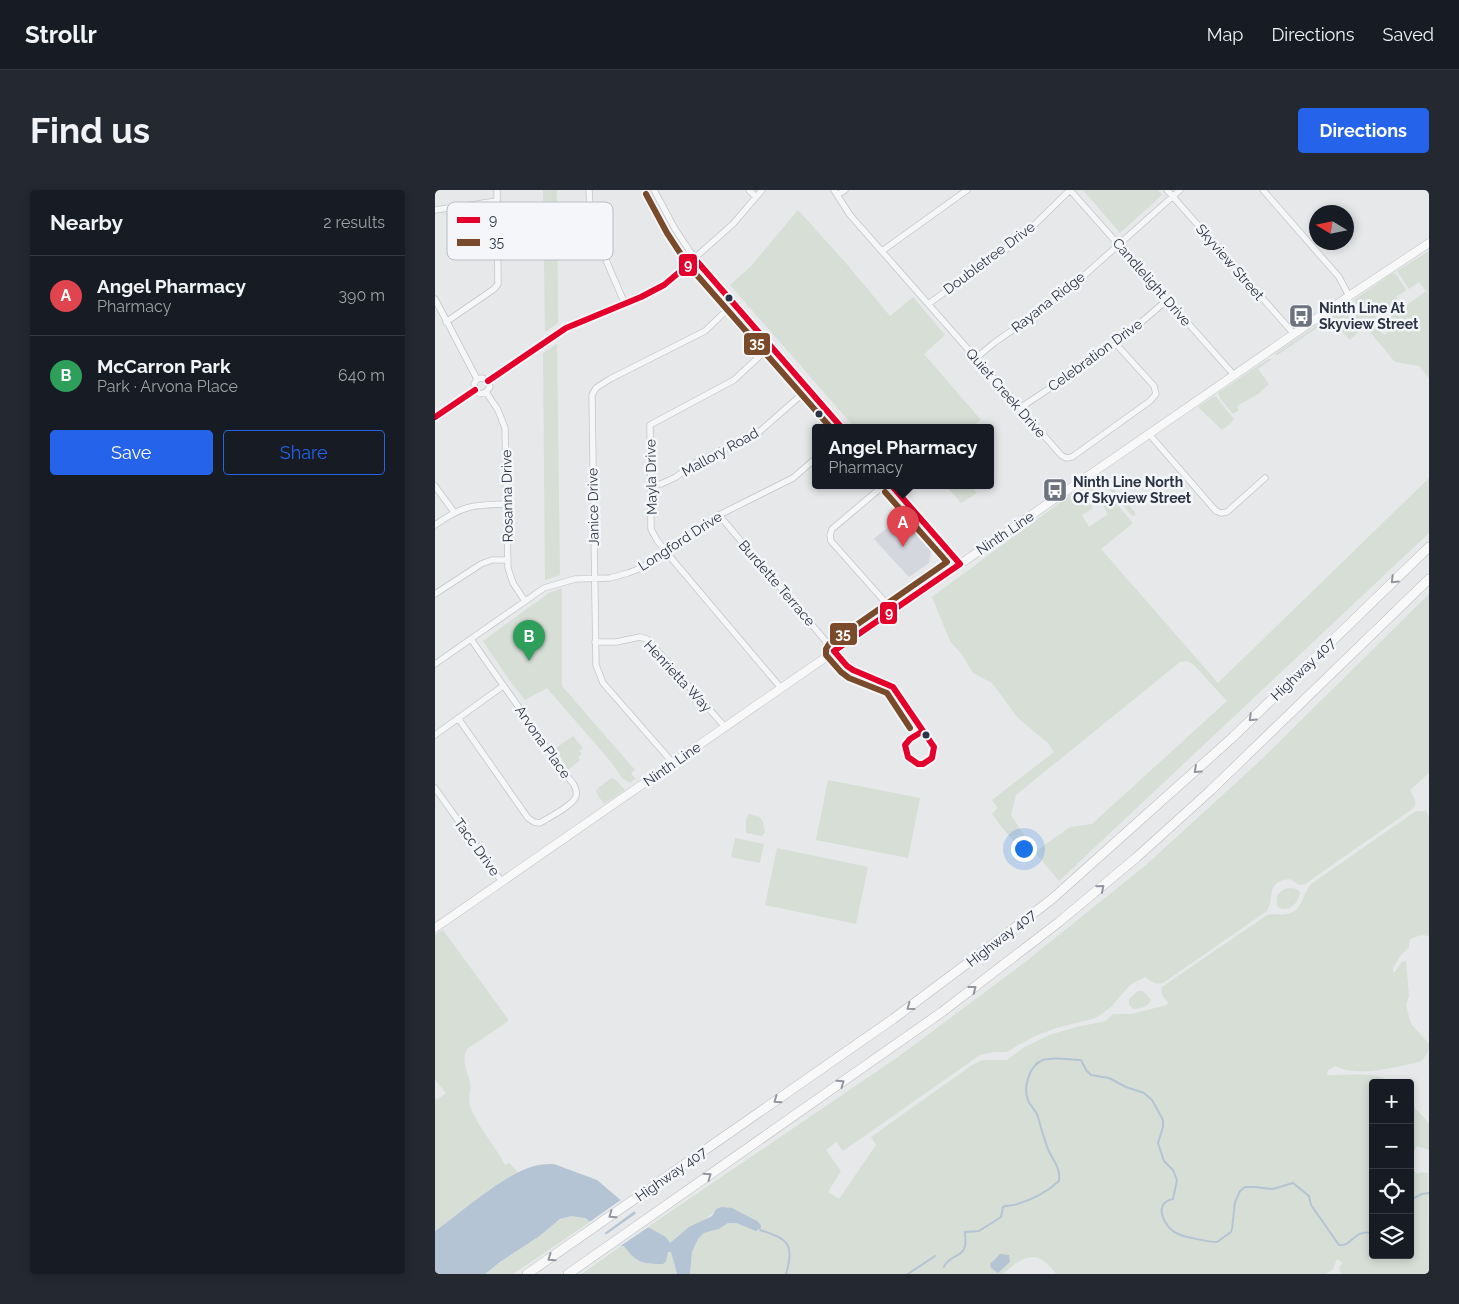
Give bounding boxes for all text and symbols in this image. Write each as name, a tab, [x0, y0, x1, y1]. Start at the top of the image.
text: Strollr	[25, 20, 97, 49]
text: Map	[1207, 24, 1243, 45]
text: Directions	[1271, 24, 1355, 45]
text: Saved	[1383, 24, 1434, 45]
button: Directions	[1298, 108, 1429, 153]
text: Find us	[30, 110, 150, 151]
legend	[447, 202, 613, 260]
north arrow	[1309, 205, 1354, 250]
text: Nearby	[50, 210, 123, 235]
text: 9	[489, 212, 497, 228]
text: 2 results	[323, 213, 385, 232]
street label: Doubletree Drive	[940, 218, 1038, 298]
street label: Skyview Street	[1193, 221, 1268, 303]
text: 35	[489, 234, 504, 250]
street label: Candlelight Drive	[1109, 235, 1195, 329]
line badge: 9	[678, 253, 698, 277]
text: 9	[684, 257, 692, 273]
street label: Rayana Ridge	[1008, 268, 1088, 336]
text: Angel Pharmacy	[97, 275, 246, 297]
text: A	[61, 286, 71, 305]
text: 390 m	[339, 286, 385, 305]
unlabelled marker	[724, 293, 734, 303]
text: Pharmacy	[97, 297, 171, 316]
place label: Ninth Line At Skyview Street	[1319, 300, 1419, 332]
bus stop icon: Ninth Line At Skyview Street	[1288, 303, 1314, 329]
street label: Celebration Drive	[1045, 316, 1145, 394]
line badge: 35	[743, 332, 771, 356]
text: 35	[749, 335, 765, 351]
street label: Quiet Creek Drive	[963, 345, 1049, 441]
text: McCarron Park	[97, 355, 231, 377]
text: B	[61, 366, 71, 385]
text: 640 m	[338, 366, 385, 385]
text: Park · Arvona Place	[97, 377, 238, 396]
unlabelled marker	[814, 409, 824, 419]
street label: Mallory Road	[679, 424, 761, 480]
popup	[812, 424, 994, 489]
button: Save	[50, 430, 213, 475]
button: Share	[223, 430, 385, 475]
text: Angel Pharmacy	[829, 436, 977, 458]
street label: Mayla Drive	[642, 439, 660, 515]
street label: Rosanna Drive	[498, 450, 516, 542]
text: Pharmacy	[829, 458, 903, 477]
street label: Janice Drive	[584, 468, 602, 546]
place label: Ninth Line North Of Skyview Street	[1073, 474, 1192, 506]
bus stop icon: Ninth Line North Of Skyview Street	[1042, 477, 1068, 503]
pin: A	[887, 506, 919, 547]
street label: Longford Drive	[635, 508, 725, 574]
street label: Ninth Line	[973, 508, 1037, 558]
street label: Burdette Terrace	[735, 537, 819, 629]
one-way arrow	[1391, 575, 1400, 584]
line badge: 9	[879, 601, 898, 625]
text: 9	[885, 605, 893, 621]
pin: B	[513, 620, 545, 661]
line badge: 35	[829, 622, 858, 646]
text: 35	[835, 626, 851, 642]
street label: Highway 407	[1268, 634, 1339, 704]
street label: Henrietta Way	[641, 637, 715, 715]
street label: Arvona Place	[512, 702, 574, 782]
one-way arrow	[1249, 712, 1258, 721]
unlabelled marker	[921, 730, 931, 740]
street label: Ninth Line	[640, 739, 704, 789]
one-way arrow	[1193, 764, 1202, 773]
street label: Tacc Drive	[451, 815, 503, 879]
your location	[1011, 836, 1037, 862]
one-way arrow	[1095, 884, 1104, 893]
street label: Highway 407	[963, 906, 1039, 970]
one-way arrow	[967, 986, 976, 994]
one-way arrow	[907, 1001, 916, 1009]
map controls	[1369, 1079, 1414, 1259]
button: +	[1369, 1079, 1414, 1124]
one-way arrow	[835, 1080, 845, 1089]
one-way arrow	[773, 1094, 782, 1103]
button: −	[1369, 1124, 1414, 1169]
street label: Highway 407	[632, 1143, 710, 1204]
button: locate	[1369, 1169, 1414, 1214]
one-way arrow	[702, 1173, 712, 1182]
one-way arrow	[608, 1209, 618, 1218]
button: layers	[1369, 1214, 1414, 1259]
one-way arrow	[547, 1252, 557, 1261]

